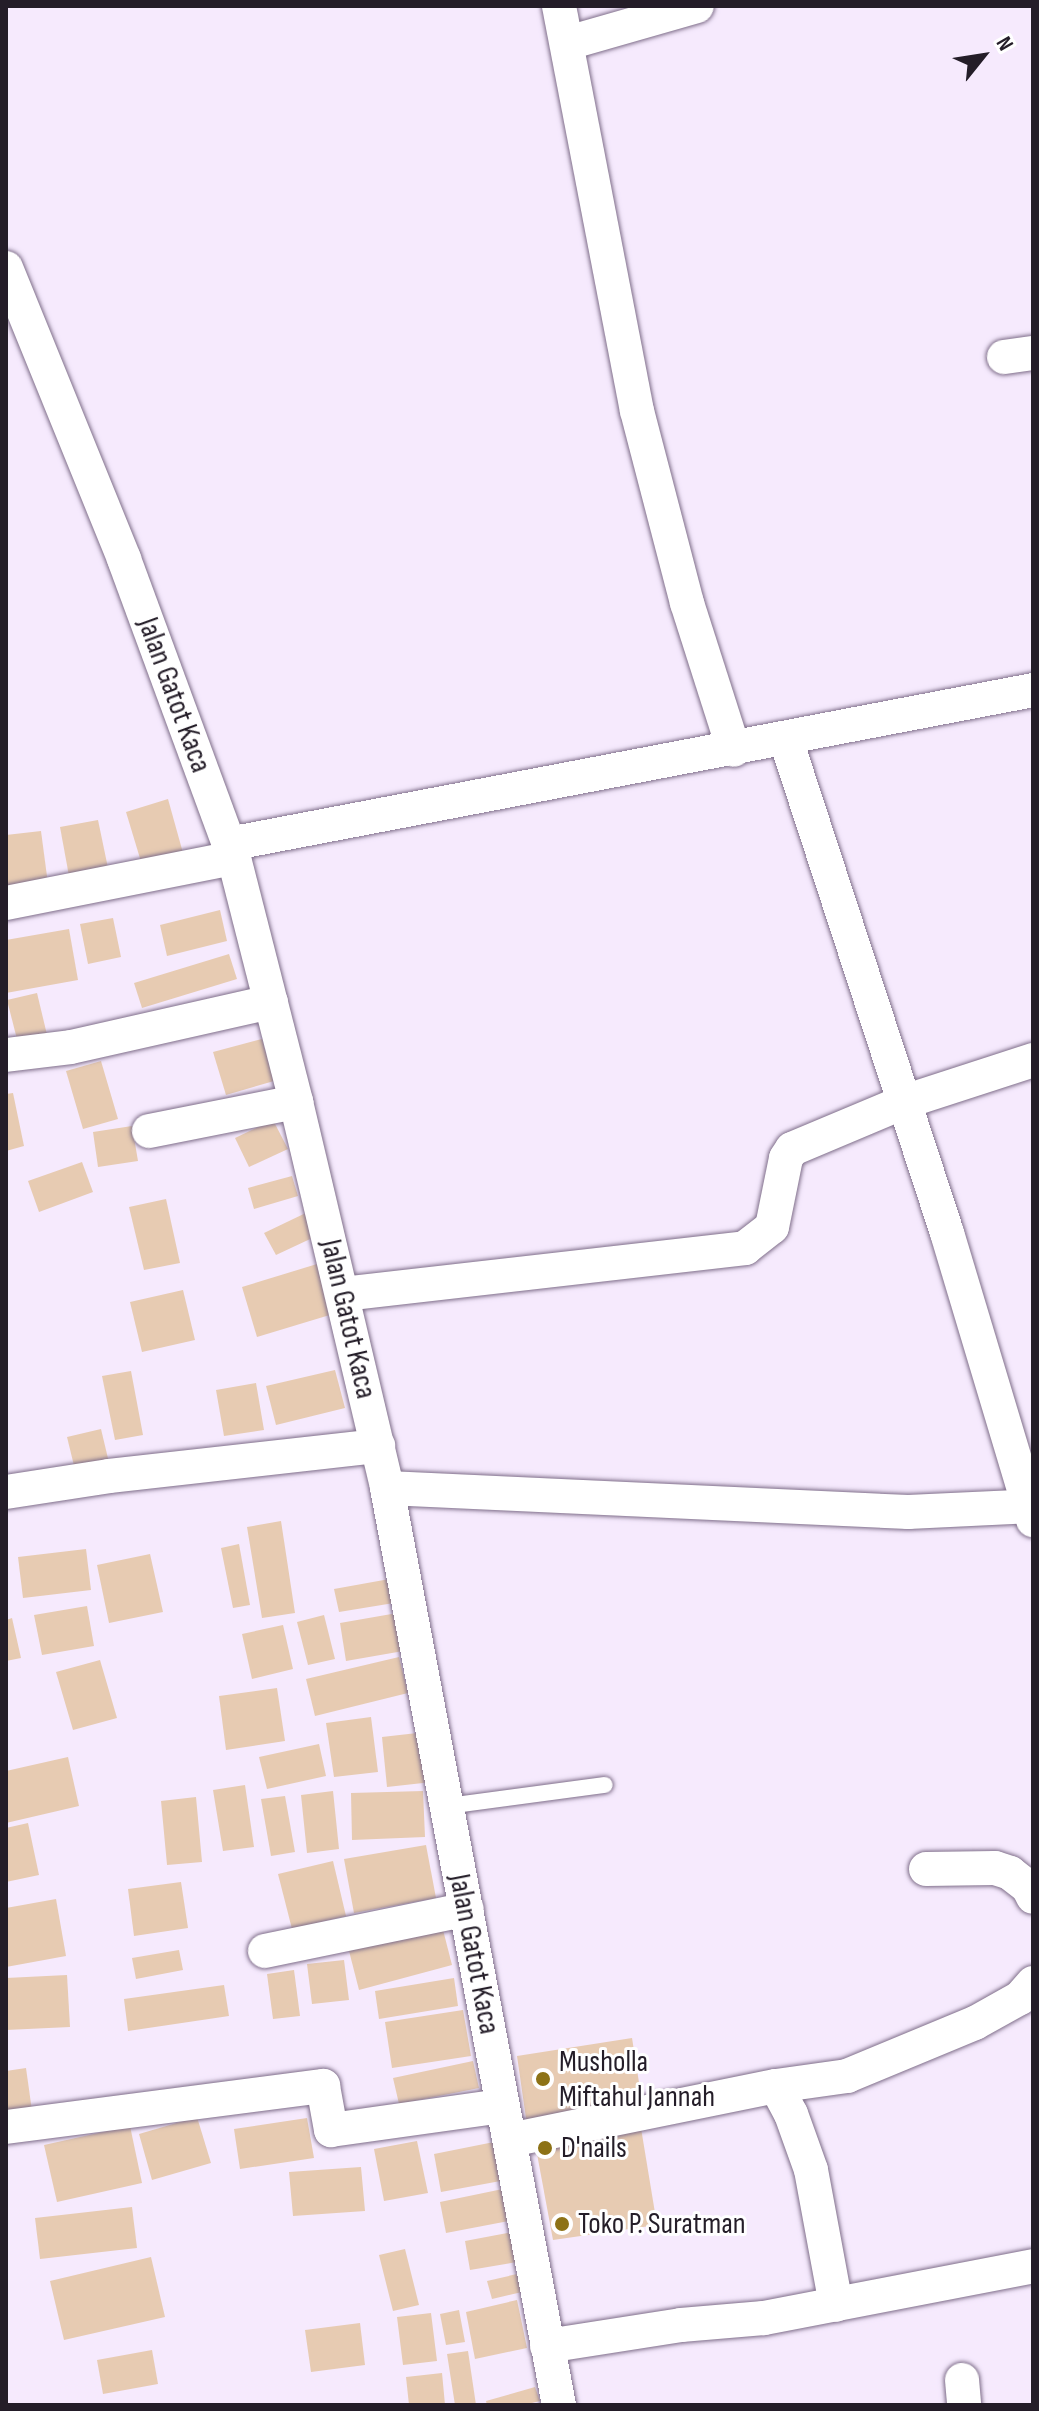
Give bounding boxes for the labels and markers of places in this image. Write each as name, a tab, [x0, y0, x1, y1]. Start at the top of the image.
place label: Musholla Miftahul Jannah	[559, 2044, 715, 2114]
marker: Musholla Miftahul Jannah	[534, 2070, 552, 2088]
place label: D'nails	[561, 2130, 627, 2166]
marker: D'nails	[536, 2139, 554, 2157]
place label: Toko P. Suratman	[578, 2206, 746, 2242]
marker: Toko P. Suratman	[553, 2215, 571, 2233]

